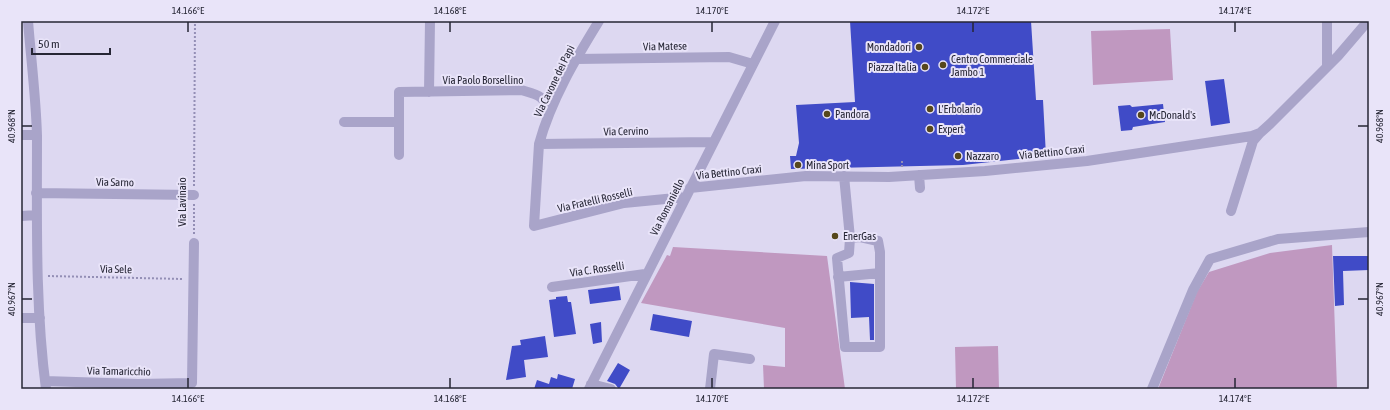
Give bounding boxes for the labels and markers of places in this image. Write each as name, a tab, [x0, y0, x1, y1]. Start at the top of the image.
place label: Mondadori	[867, 41, 911, 53]
marker: Mondadori	[914, 42, 924, 52]
place label: Centro Commerciale Jambo 1	[951, 53, 1033, 78]
marker: Centro Commerciale Jambo 1	[938, 60, 948, 70]
place label: Piazza Italia	[868, 61, 917, 73]
marker: Piazza Italia	[920, 62, 930, 72]
place label: L'Erbolario	[938, 103, 981, 115]
marker: L'Erbolario	[925, 104, 935, 114]
place label: Pandora	[835, 108, 869, 120]
marker: Pandora	[822, 109, 832, 119]
place label: McDonald's	[1149, 109, 1196, 121]
marker: McDonald's	[1136, 110, 1146, 120]
place label: Expert	[938, 123, 964, 135]
marker: Expert	[925, 124, 935, 134]
place label: Nazzaro	[966, 150, 999, 162]
marker: Nazzaro	[953, 151, 963, 161]
place label: Mina Sport	[806, 159, 849, 171]
marker: Mina Sport	[793, 160, 803, 170]
place label: EnerGas	[843, 230, 876, 242]
marker: EnerGas	[830, 231, 840, 241]

